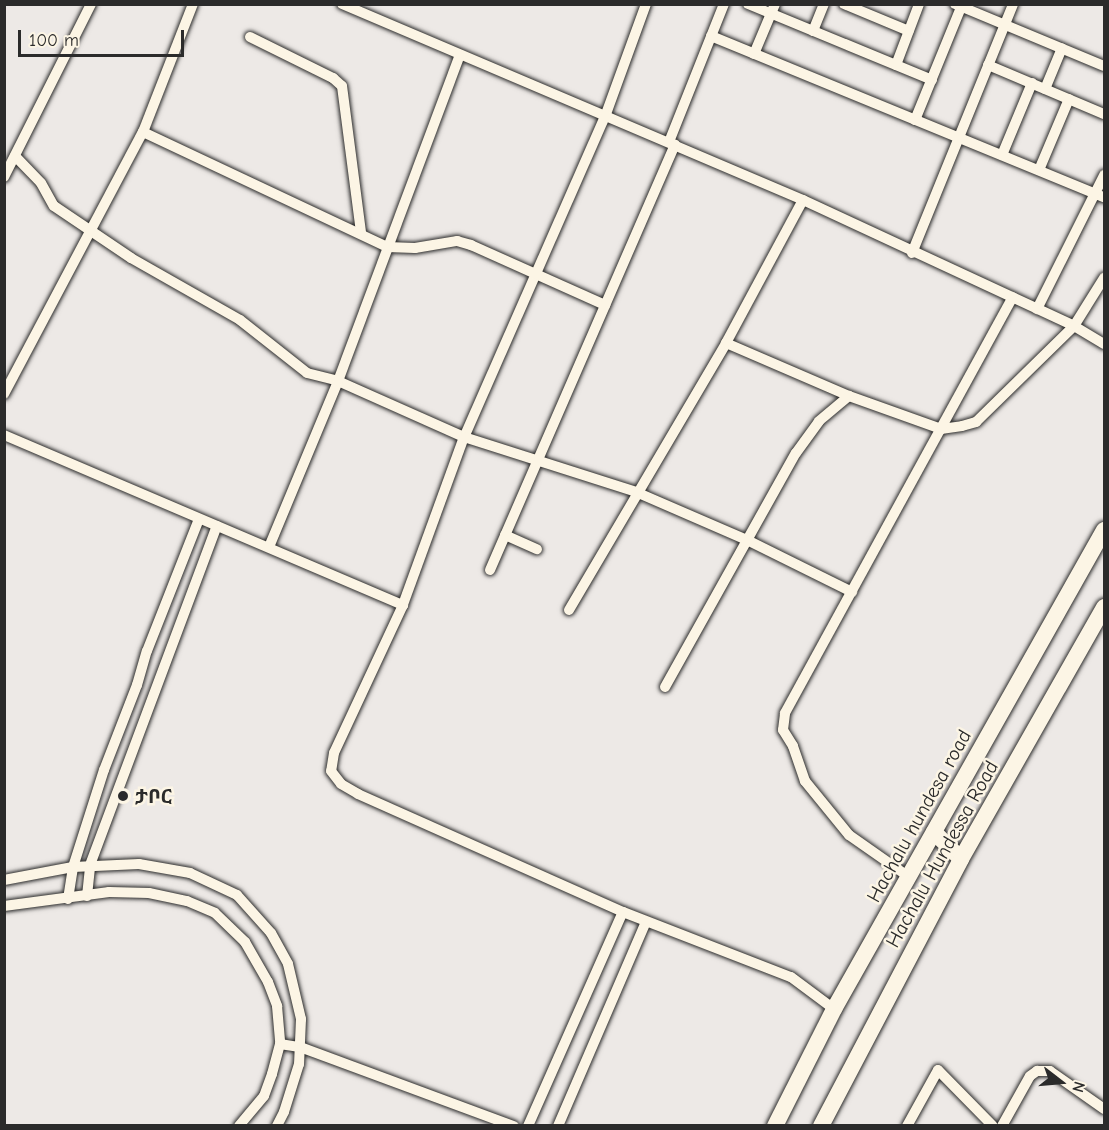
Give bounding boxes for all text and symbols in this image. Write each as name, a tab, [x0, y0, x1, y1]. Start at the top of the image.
scale bar	[21, 18, 188, 56]
text: 100 m	[29, 30, 79, 51]
street label: Hachalu hundesa road	[862, 725, 976, 907]
street label: Hachalu Hundessa Road	[881, 756, 1003, 952]
place label: ታቦር	[135, 784, 172, 808]
marker: ታቦር	[116, 789, 130, 803]
north arrow	[1031, 1052, 1091, 1112]
text: N	[1068, 1079, 1088, 1094]

